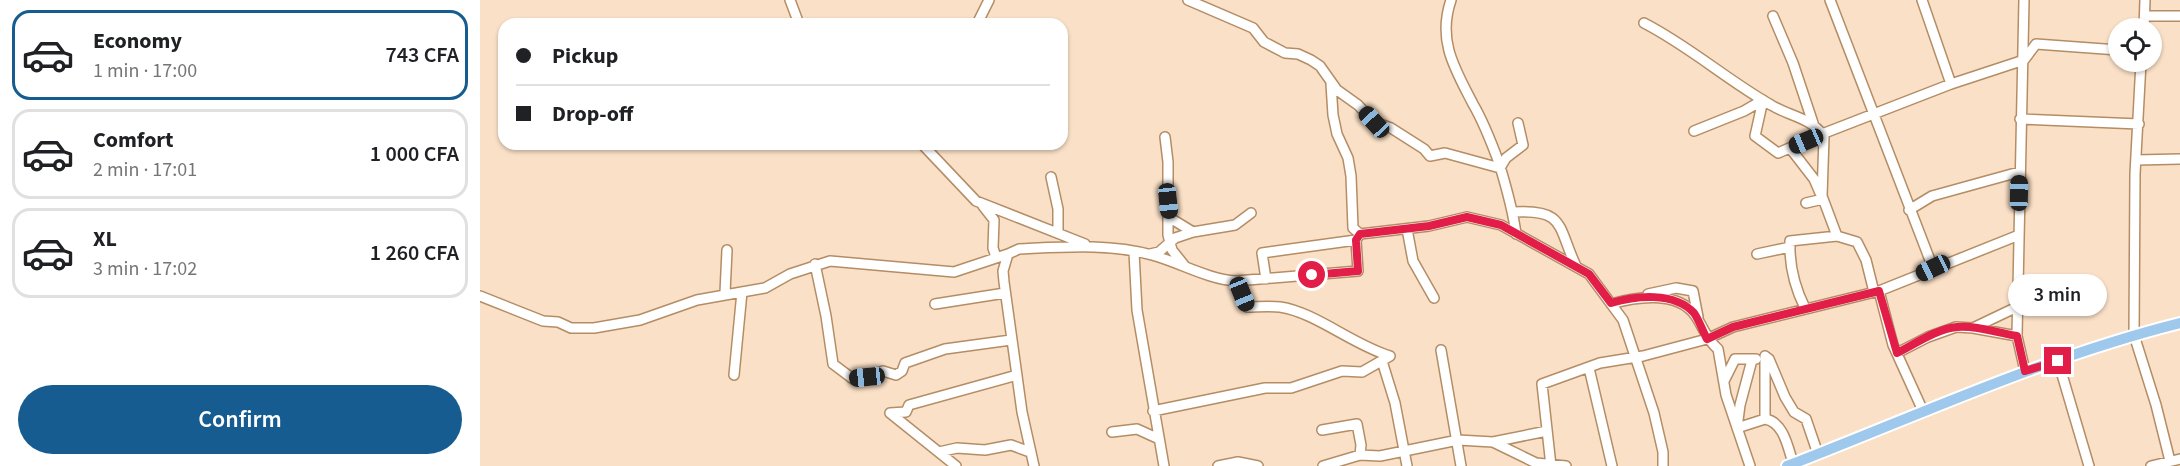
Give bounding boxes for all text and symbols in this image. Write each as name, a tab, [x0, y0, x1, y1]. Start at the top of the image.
map controls	[2108, 18, 2162, 72]
button: locate	[2108, 18, 2162, 72]
text: Economy	[93, 25, 182, 57]
icon: car	[21, 28, 75, 82]
text: 743 CFA	[385, 39, 459, 71]
text: Pickup	[552, 40, 618, 72]
text: 1 min · 17:00	[93, 57, 197, 85]
text: Drop-off	[552, 98, 633, 130]
car	[1355, 103, 1393, 141]
text: Comfort	[93, 124, 174, 156]
car	[1786, 126, 1826, 156]
icon: car	[21, 127, 75, 181]
text: 1 000 CFA	[370, 138, 459, 170]
text: 2 min · 17:01	[93, 156, 197, 184]
car	[2010, 175, 2028, 211]
car	[1157, 182, 1179, 220]
text: XL	[93, 223, 117, 255]
icon: car	[21, 226, 75, 280]
text: 1 260 CFA	[370, 237, 459, 269]
car	[1913, 252, 1953, 284]
text: 3 min · 17:02	[93, 255, 197, 283]
route start	[1298, 261, 1325, 288]
car	[1227, 274, 1257, 314]
callout: 3 min	[2008, 274, 2108, 316]
text: 3 min	[2034, 281, 2081, 309]
route end	[2044, 347, 2071, 374]
car	[848, 366, 886, 388]
button: Confirm	[18, 385, 462, 454]

